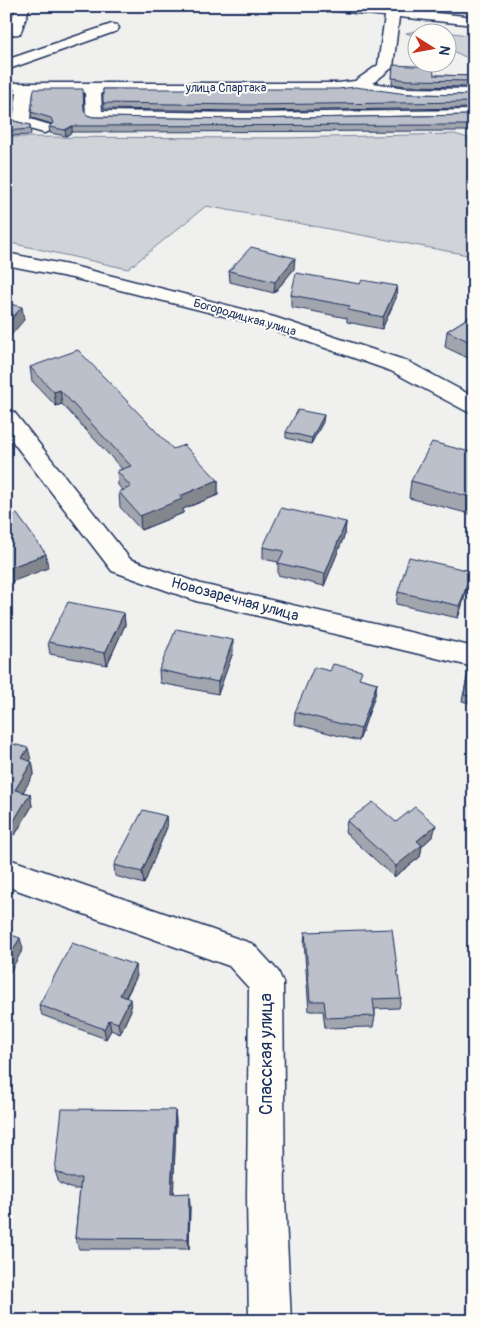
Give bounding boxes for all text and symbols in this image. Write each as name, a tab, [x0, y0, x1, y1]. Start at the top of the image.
north arrow	[408, 22, 458, 72]
text: N	[435, 44, 454, 57]
street label: улица Спартака	[185, 81, 267, 96]
street label: Богородицкая улица	[192, 296, 298, 339]
street label: Новозаречная улица	[169, 573, 301, 626]
street label: Спасская улица	[255, 993, 278, 1115]

